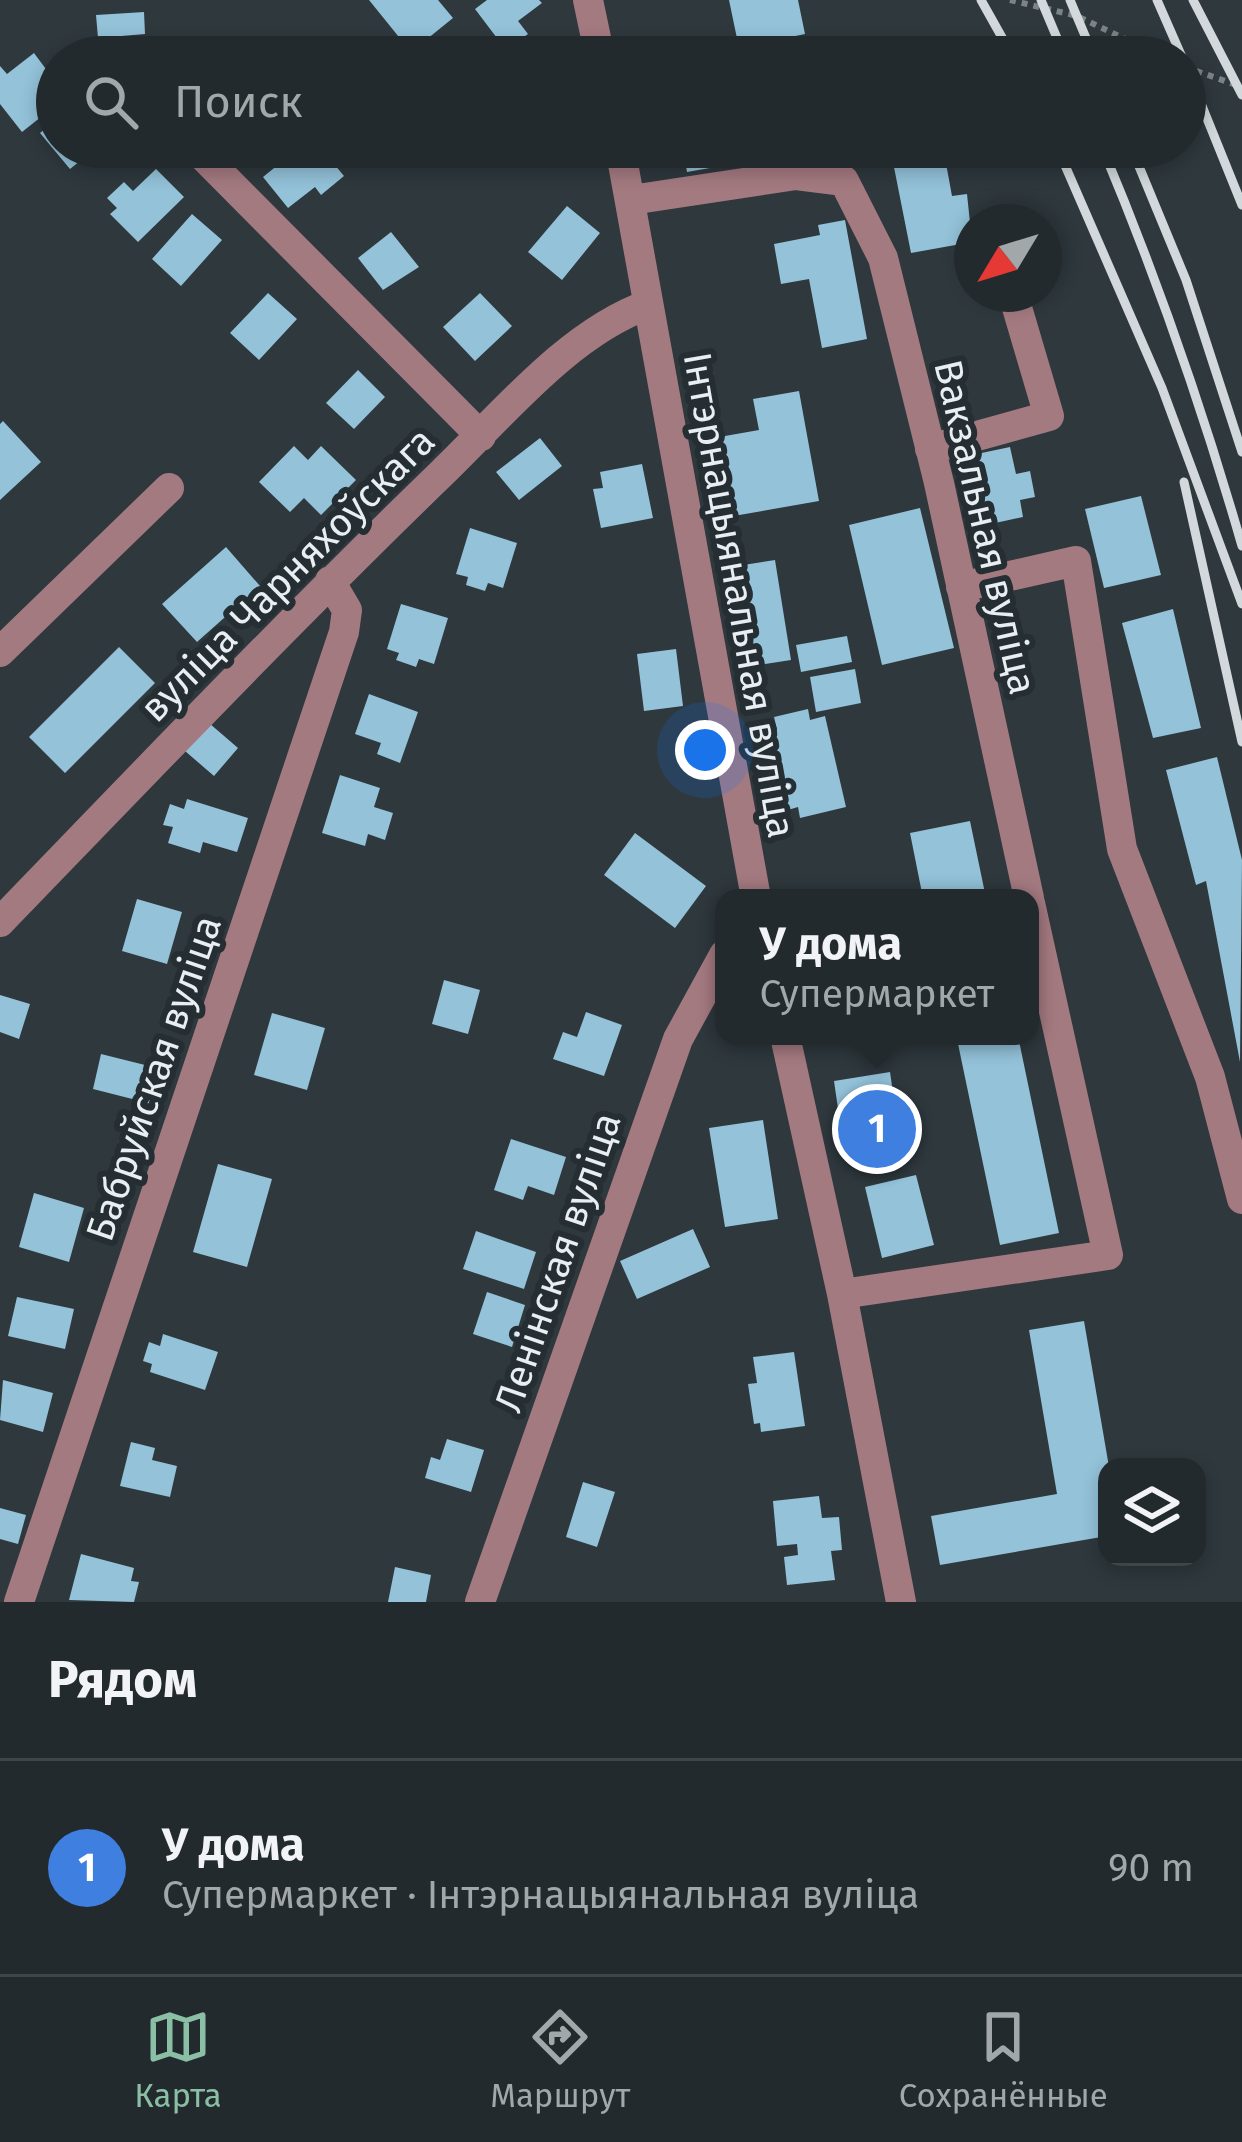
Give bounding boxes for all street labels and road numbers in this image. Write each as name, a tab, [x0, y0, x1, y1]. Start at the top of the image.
street label: Інтэрнацыянальная вуліца	[674, 349, 804, 842]
street label: Вакзальная вуліца	[924, 355, 1046, 699]
street label: вуліца Чарняхоўскага	[131, 418, 444, 731]
street label: Бабруйская вуліца	[77, 910, 231, 1247]
street label: Ленінская вуліца	[485, 1107, 631, 1418]

